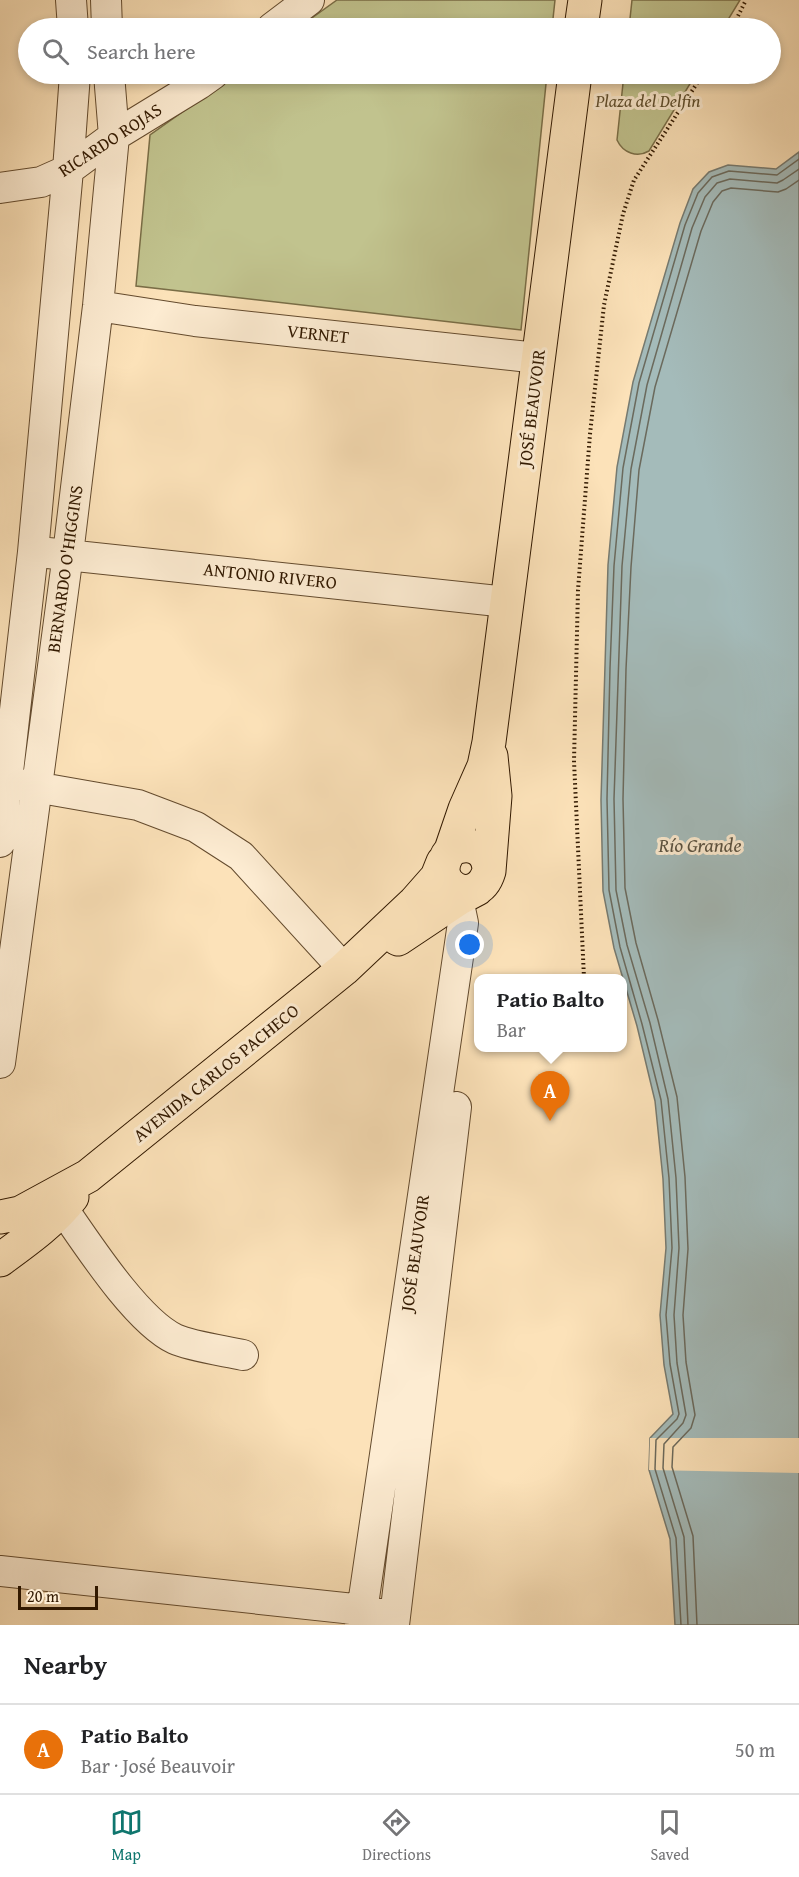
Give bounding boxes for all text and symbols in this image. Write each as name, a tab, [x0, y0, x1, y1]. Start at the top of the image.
search box	[18, 18, 781, 84]
icon: search	[39, 35, 72, 68]
text: Search here	[87, 35, 196, 67]
park label: Plaza del Delfin	[595, 87, 700, 114]
street label: RICARDO ROJAS	[52, 96, 167, 183]
street label: VERNET	[286, 317, 350, 350]
street label: JOSÉ BEAUVOIR	[511, 347, 552, 470]
street label: BERNARDO O'HIGGINS	[39, 483, 90, 654]
street label: ANTONIO RIVERO	[202, 555, 338, 596]
water label: Río Grande	[658, 830, 741, 859]
your location	[455, 930, 484, 959]
popup	[474, 974, 627, 1052]
text: Patio Balto	[497, 983, 604, 1015]
street label: AVENIDA CARLOS PACHECO	[127, 997, 305, 1148]
text: Bar	[497, 1015, 526, 1044]
pin: A	[530, 1072, 570, 1121]
street label: JOSÉ BEAUVOIR	[393, 1192, 436, 1315]
scale bar	[18, 1583, 98, 1610]
text: 20 m	[27, 1584, 59, 1608]
text: Nearby	[24, 1645, 107, 1684]
text: Patio Balto	[81, 1719, 189, 1751]
text: A	[37, 1735, 50, 1764]
text: 50 m	[735, 1735, 775, 1764]
text: Bar · José Beauvoir	[81, 1751, 235, 1780]
tab: Map	[110, 1806, 143, 1866]
tab: Directions	[362, 1806, 431, 1866]
tab: Saved	[650, 1806, 689, 1866]

